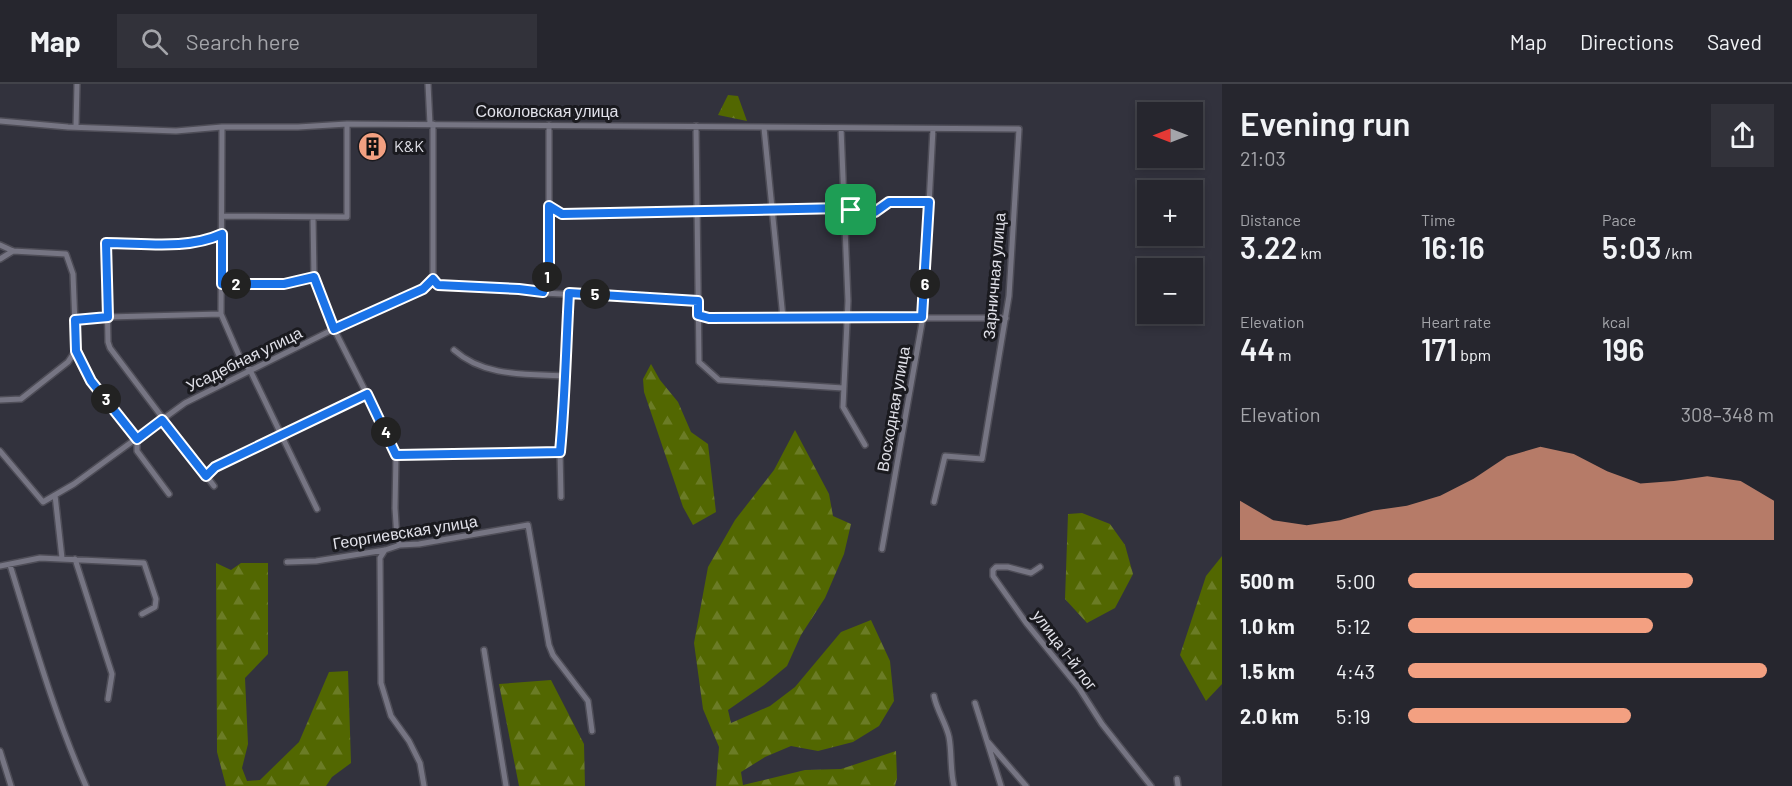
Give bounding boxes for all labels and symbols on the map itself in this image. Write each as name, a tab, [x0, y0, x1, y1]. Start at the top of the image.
street label: Соколовская улица	[475, 101, 619, 120]
north arrow	[1137, 102, 1203, 168]
building icon: K&K	[357, 130, 389, 162]
place label: K&K	[394, 136, 424, 155]
pin	[825, 184, 876, 235]
street label: Зарничная улица	[978, 212, 1009, 340]
pin: 1	[532, 262, 562, 292]
pin: 2	[221, 269, 251, 299]
pin: 6	[910, 269, 940, 299]
pin: 5	[580, 279, 610, 309]
street label: Усадебная улица	[183, 322, 305, 395]
street label: Восходная улица	[872, 345, 913, 473]
pin: 3	[91, 384, 121, 414]
pin: 4	[371, 417, 401, 447]
street label: Георгиевская улица	[331, 511, 479, 552]
street label: улица 1-й лог	[1029, 606, 1102, 694]

